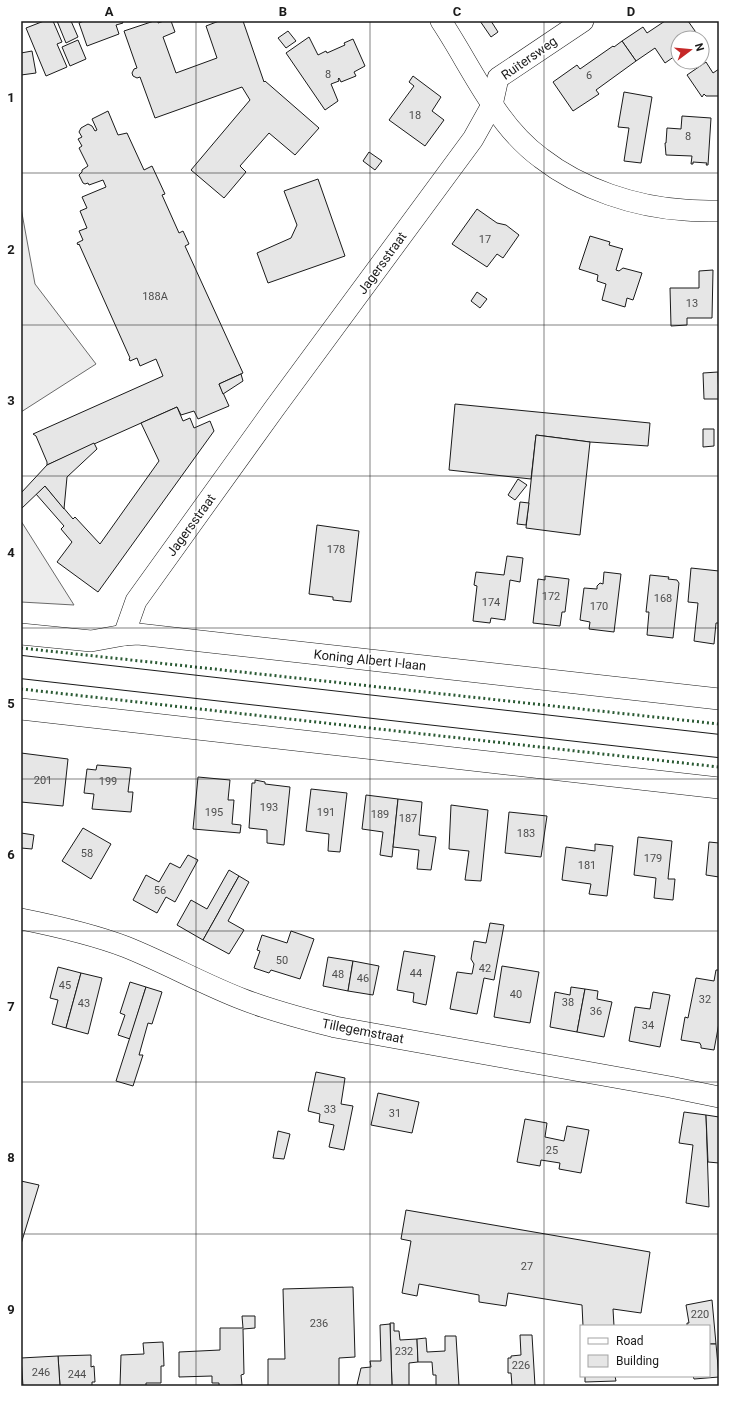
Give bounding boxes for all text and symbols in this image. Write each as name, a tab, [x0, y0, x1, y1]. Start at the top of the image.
text: A	[105, 4, 114, 19]
text: B	[279, 4, 287, 19]
text: C	[453, 4, 462, 19]
text: D	[627, 4, 635, 19]
north arrow	[670, 30, 710, 70]
street label: Ruitersweg	[498, 33, 560, 83]
text: N	[692, 42, 707, 53]
house number: 8	[325, 68, 331, 81]
house number: 6	[586, 69, 592, 82]
text: 1	[7, 90, 15, 105]
house number: 18	[409, 109, 421, 122]
house number: 8	[685, 130, 691, 143]
street label: Jagersstraat	[354, 229, 410, 297]
house number: 17	[479, 233, 491, 246]
text: 2	[7, 242, 15, 257]
house number: 188A	[142, 290, 169, 303]
house number: 13	[686, 297, 698, 310]
text: 3	[7, 393, 15, 408]
street label: Jagersstraat	[163, 491, 219, 559]
house number: 178	[327, 543, 345, 556]
text: 4	[7, 545, 15, 560]
house number: 172	[542, 590, 560, 603]
house number: 168	[654, 592, 672, 605]
house number: 174	[482, 596, 500, 609]
house number: 170	[590, 600, 608, 613]
street label: Koning Albert I-laan	[313, 647, 427, 673]
text: 5	[7, 696, 15, 711]
house number: 201	[34, 774, 52, 787]
house number: 199	[99, 775, 117, 788]
house number: 193	[260, 801, 278, 814]
house number: 195	[205, 806, 223, 819]
house number: 191	[317, 806, 335, 819]
house number: 189	[371, 808, 389, 821]
house number: 187	[399, 812, 417, 825]
house number: 183	[517, 827, 535, 840]
text: 6	[7, 847, 15, 862]
house number: 58	[81, 847, 93, 860]
house number: 179	[644, 852, 662, 865]
house number: 181	[578, 859, 596, 872]
house number: 56	[154, 884, 166, 897]
house number: 50	[276, 954, 288, 967]
house number: 42	[479, 962, 491, 975]
house number: 44	[410, 967, 422, 980]
house number: 48	[332, 968, 344, 981]
house number: 46	[357, 972, 369, 985]
house number: 45	[59, 979, 71, 992]
house number: 40	[510, 988, 522, 1001]
house number: 32	[699, 993, 711, 1006]
house number: 38	[562, 996, 574, 1009]
house number: 43	[78, 997, 90, 1010]
text: 7	[7, 999, 15, 1014]
house number: 36	[590, 1005, 602, 1018]
street label: Tillegemstraat	[321, 1016, 405, 1046]
house number: 34	[642, 1019, 654, 1032]
house number: 33	[324, 1103, 336, 1116]
house number: 31	[389, 1107, 401, 1120]
house number: 25	[546, 1144, 558, 1157]
text: 8	[7, 1150, 15, 1165]
house number: 27	[521, 1260, 533, 1273]
text: 9	[7, 1302, 15, 1317]
house number: 220	[691, 1308, 709, 1321]
house number: 236	[310, 1317, 328, 1330]
legend	[580, 1325, 710, 1377]
text: Road	[616, 1334, 644, 1348]
house number: 232	[395, 1345, 413, 1358]
text: Building	[616, 1354, 659, 1368]
house number: 226	[512, 1359, 530, 1372]
house number: 246	[32, 1366, 50, 1379]
house number: 244	[68, 1368, 86, 1381]

